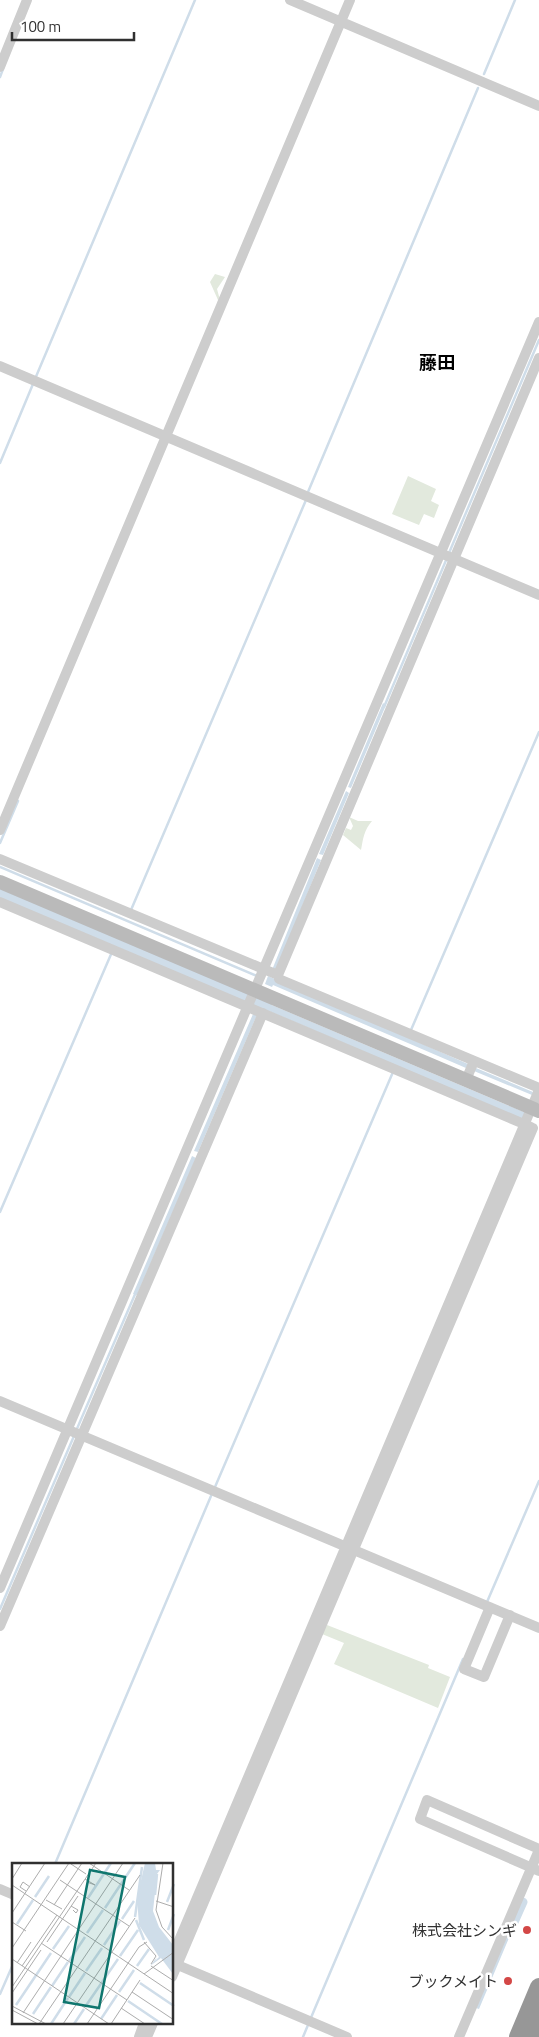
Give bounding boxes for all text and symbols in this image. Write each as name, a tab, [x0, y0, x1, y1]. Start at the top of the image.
scale bar	[12, 10, 135, 42]
text: 100 m	[20, 15, 61, 38]
district label: 藤田	[419, 349, 455, 376]
inset map	[12, 1863, 174, 2024]
place label: 株式会社シンギ	[412, 1919, 517, 1942]
marker: 株式会社シンギ	[521, 1924, 533, 1936]
place label: ブックメイト	[409, 1970, 498, 1993]
marker: ブックメイト	[502, 1975, 514, 1987]

